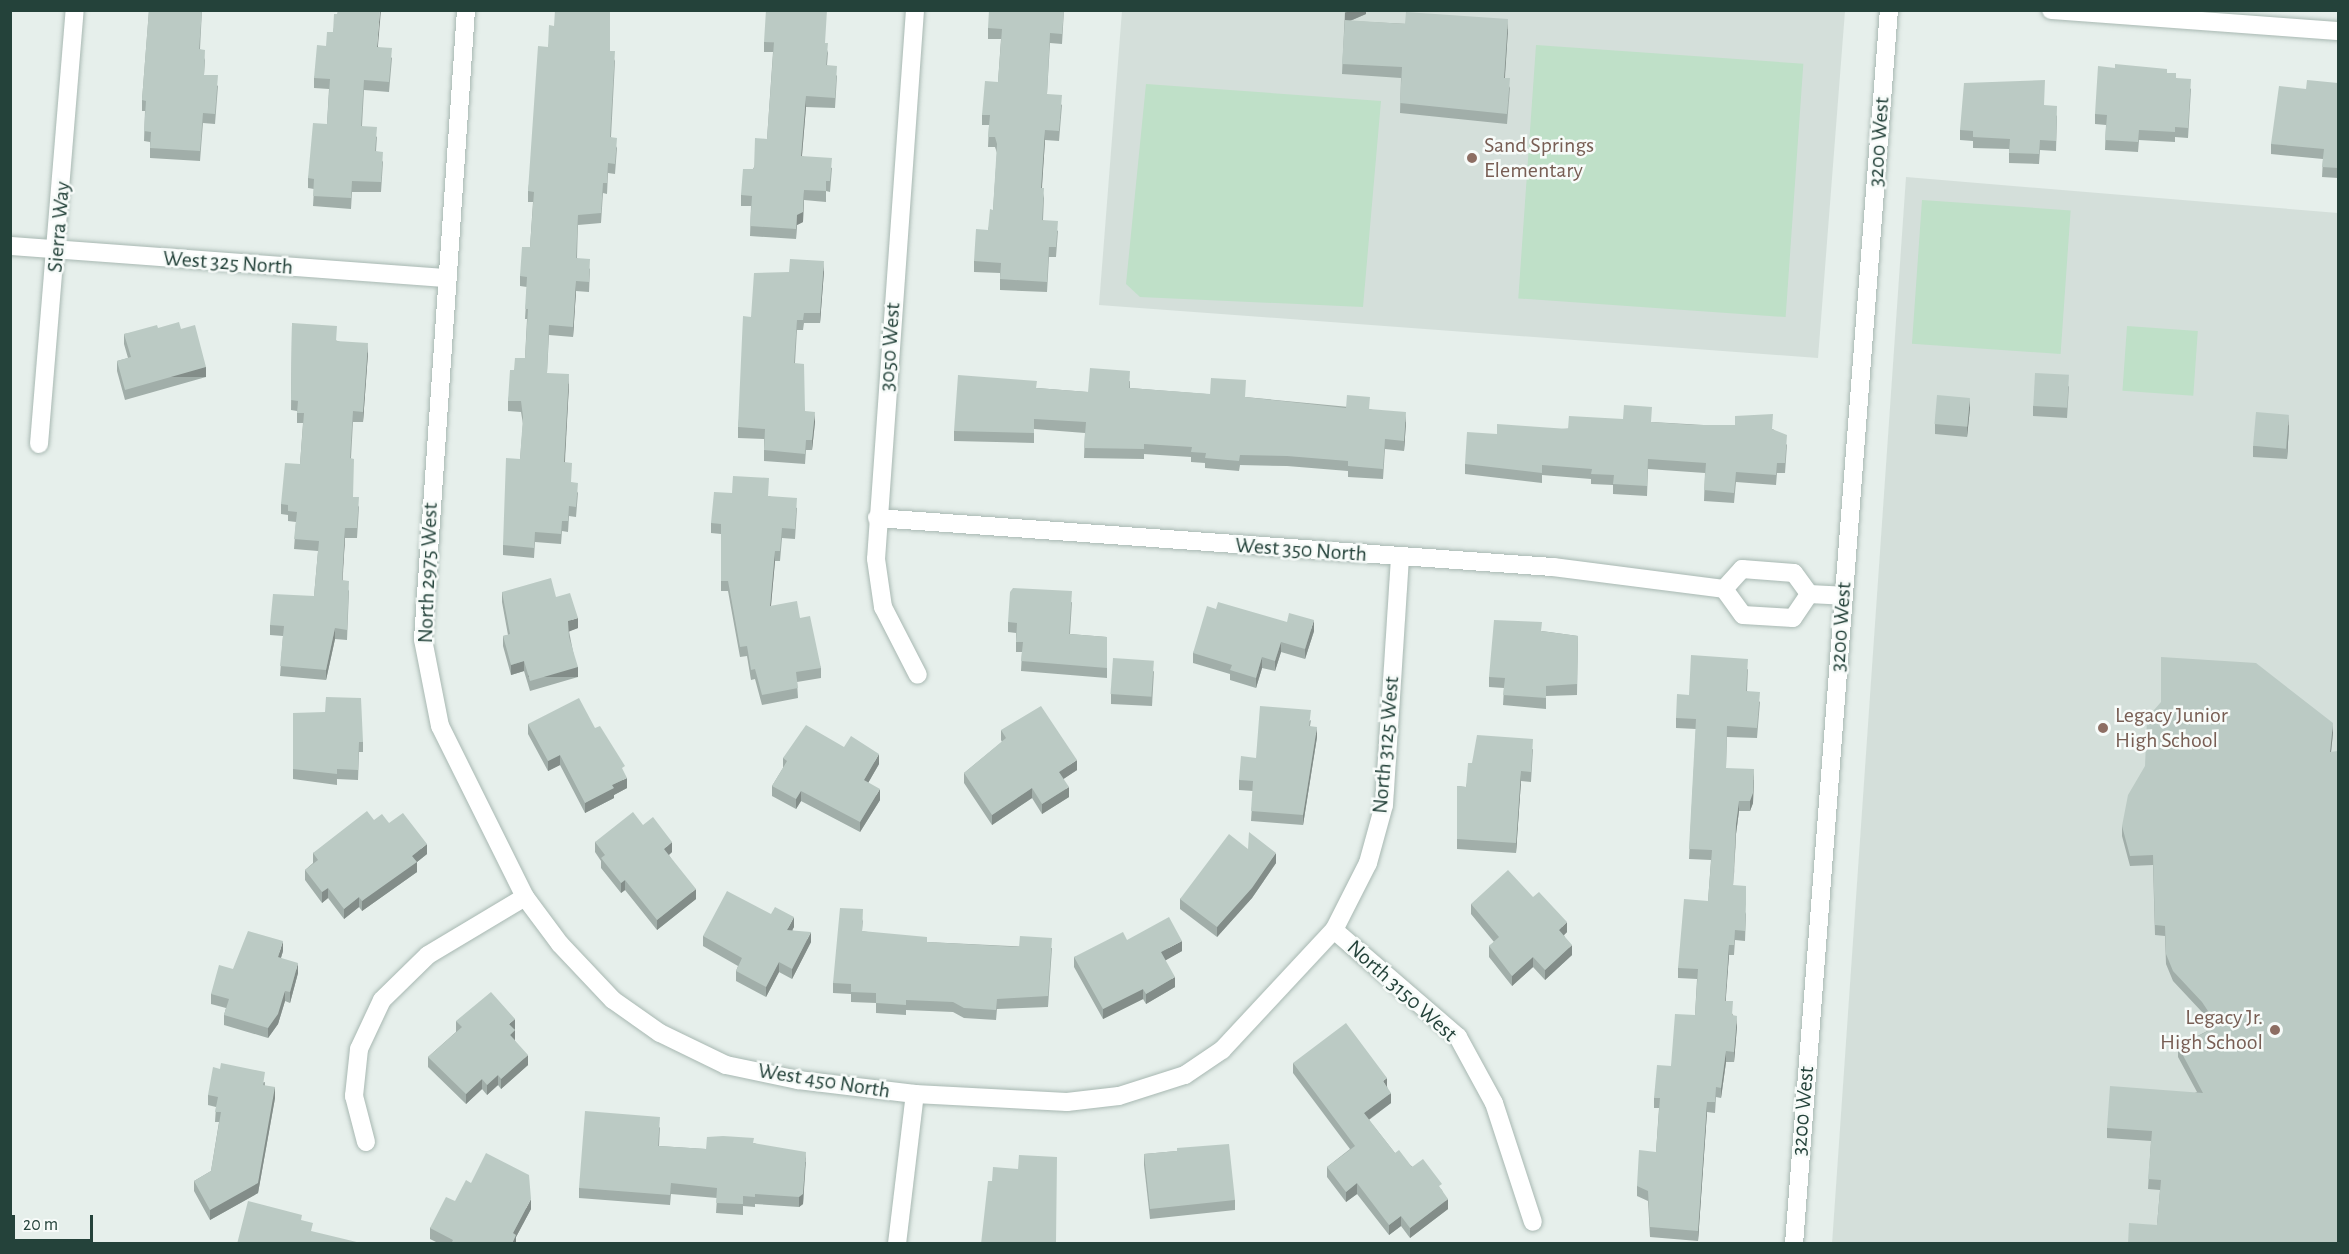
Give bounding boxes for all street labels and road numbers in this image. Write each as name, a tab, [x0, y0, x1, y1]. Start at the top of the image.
street label: 3200 West	[1863, 96, 1895, 188]
street label: Sierra Way	[42, 180, 76, 274]
street label: West 325 North	[162, 245, 294, 281]
street label: 3050 West	[874, 302, 906, 392]
street label: North 2975 West	[412, 502, 444, 644]
street label: West 350 North	[1234, 532, 1368, 568]
street label: 3200 West	[1825, 581, 1857, 673]
street label: North 3125 West	[1367, 675, 1405, 815]
street label: North 3150 West	[1341, 935, 1463, 1047]
street label: West 450 North	[756, 1058, 892, 1104]
street label: 3200 West	[1786, 1065, 1820, 1157]

